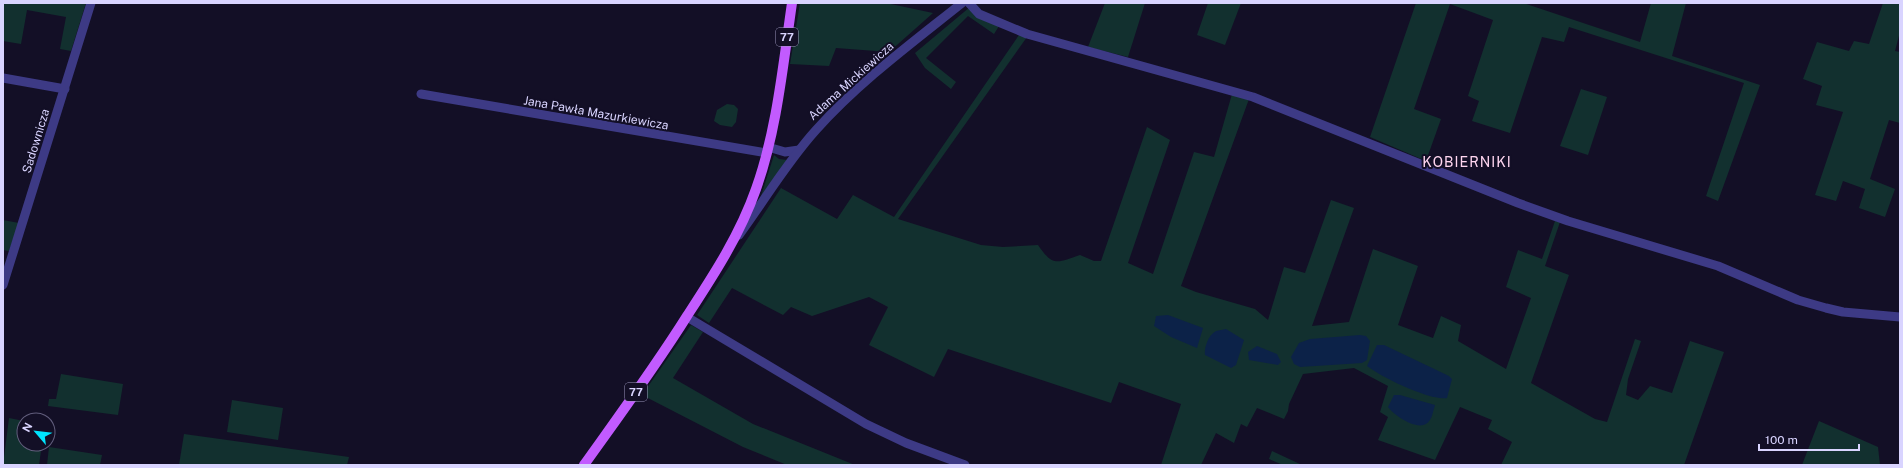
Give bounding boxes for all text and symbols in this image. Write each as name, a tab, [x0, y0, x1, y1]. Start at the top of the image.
road number: 77	[776, 28, 798, 46]
street label: Adama Mickiewicza	[806, 39, 896, 123]
street label: Jana Pawła Mazurkiewicza	[522, 93, 670, 133]
street label: Sadownicza	[20, 107, 52, 175]
district label: KOBIERNIKI	[1422, 154, 1512, 170]
road number: 77	[625, 383, 647, 401]
north arrow	[16, 412, 56, 452]
text: N	[20, 421, 34, 434]
scale bar	[1759, 426, 1859, 452]
text: 100 m	[1765, 433, 1798, 447]

